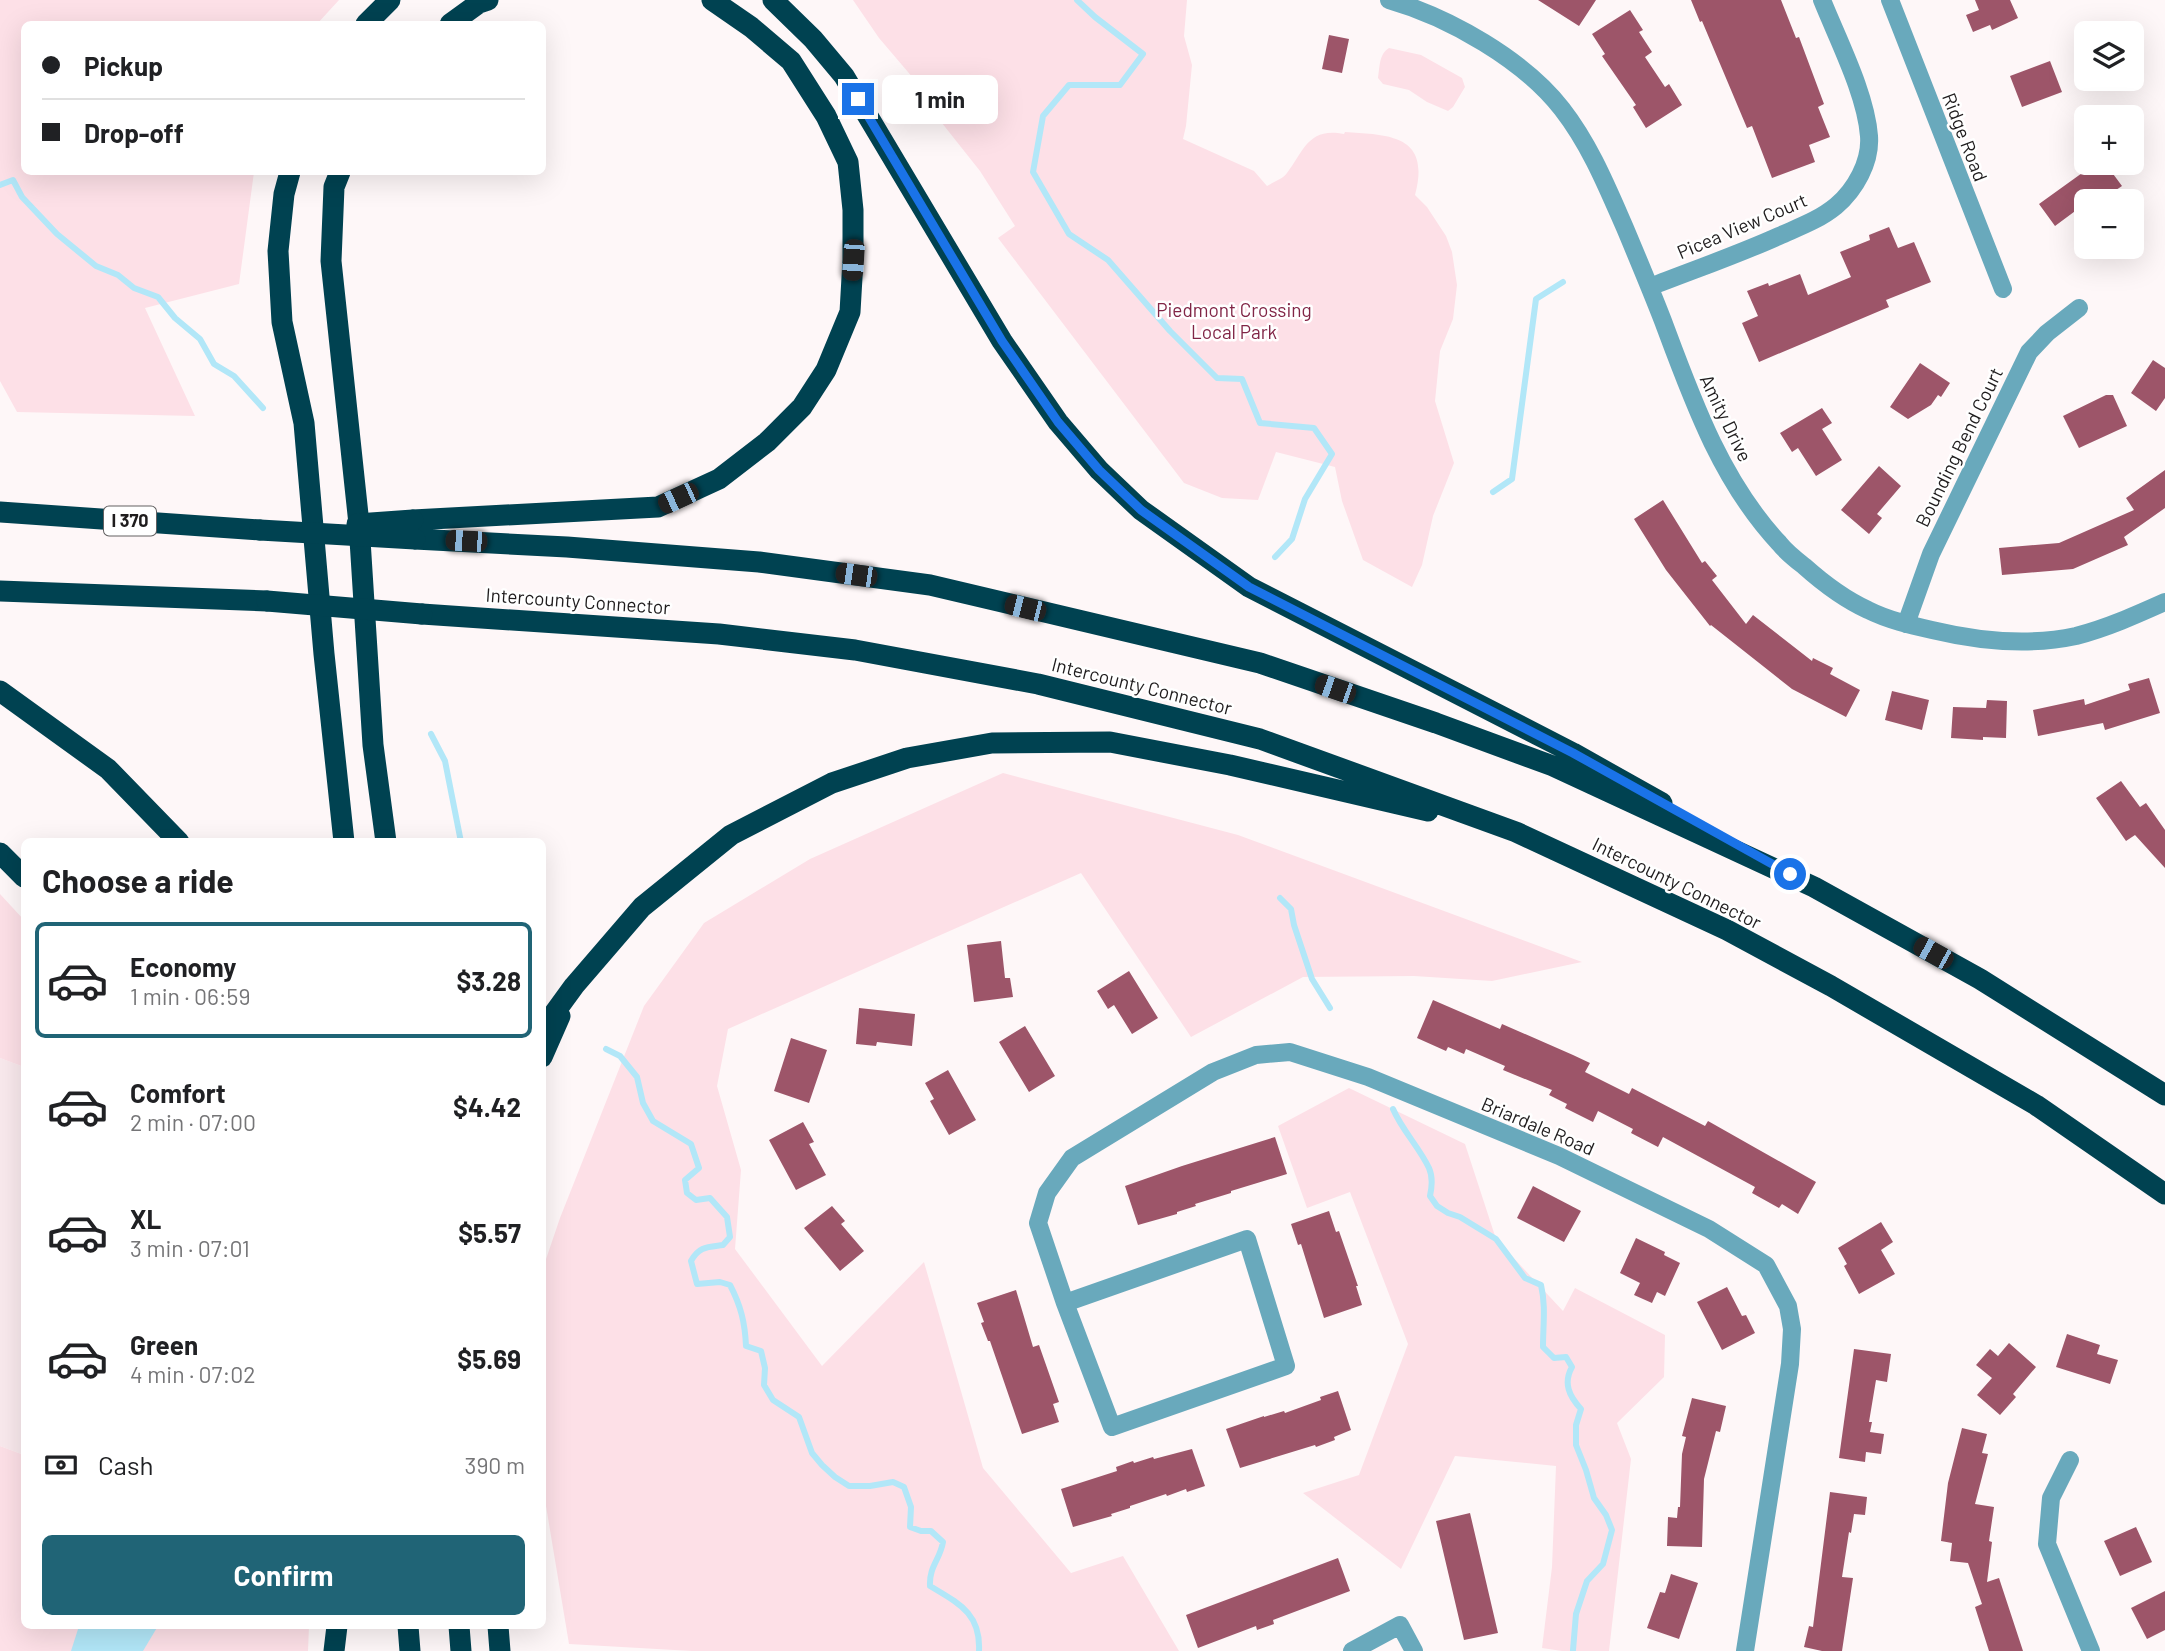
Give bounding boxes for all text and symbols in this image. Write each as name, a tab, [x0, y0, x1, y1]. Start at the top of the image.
map controls	[2074, 21, 2144, 259]
button: layers	[2074, 21, 2144, 91]
text: Pickup	[84, 50, 163, 81]
callout: 1 min	[882, 74, 998, 124]
route end	[842, 83, 874, 115]
text: 1 min	[915, 85, 965, 113]
street label: Ridge Road	[1938, 89, 1993, 184]
button: +	[2074, 105, 2144, 175]
text: Drop-off	[84, 117, 184, 148]
street label: Picea View Court	[1673, 188, 1810, 263]
button: −	[2074, 189, 2144, 259]
car	[842, 238, 865, 282]
park label: Piedmont Crossing Local Park	[1156, 298, 1312, 343]
street label: Bounding Bend Court	[1910, 363, 2007, 530]
street label: Amity Drive	[1696, 371, 1757, 465]
car	[655, 480, 702, 516]
road number: I 370	[104, 506, 156, 536]
car	[445, 529, 488, 553]
car	[834, 562, 879, 588]
street label: Intercounty Connector	[485, 583, 671, 618]
car	[1003, 593, 1048, 623]
street label: Intercounty Connector	[1050, 652, 1235, 719]
car	[1312, 672, 1359, 706]
street label: Intercounty Connector	[1589, 832, 1765, 933]
route start	[1774, 858, 1806, 890]
text: Choose a ride	[42, 861, 234, 899]
car	[1910, 934, 1957, 972]
icon: car	[46, 949, 109, 1012]
text: Economy	[130, 951, 236, 982]
text: $3.28	[456, 965, 521, 996]
text: 1 min · 06:59	[130, 982, 250, 1010]
icon: car	[46, 1075, 109, 1138]
text: Comfort	[130, 1077, 226, 1108]
text: $4.42	[453, 1091, 521, 1122]
street label: Briardale Road	[1478, 1091, 1598, 1160]
text: 2 min · 07:00	[130, 1108, 256, 1136]
icon: car	[46, 1201, 109, 1264]
text: XL	[130, 1203, 161, 1234]
text: $5.57	[458, 1217, 521, 1248]
text: 3 min · 07:01	[130, 1234, 250, 1262]
icon: car	[46, 1327, 109, 1390]
text: Green	[130, 1329, 198, 1360]
text: $5.69	[457, 1343, 521, 1374]
text: 4 min · 07:02	[130, 1360, 256, 1388]
icon: cash	[42, 1446, 80, 1484]
text: Cash	[98, 1449, 153, 1480]
text: 390 m	[465, 1451, 525, 1479]
button: Confirm	[42, 1535, 525, 1615]

